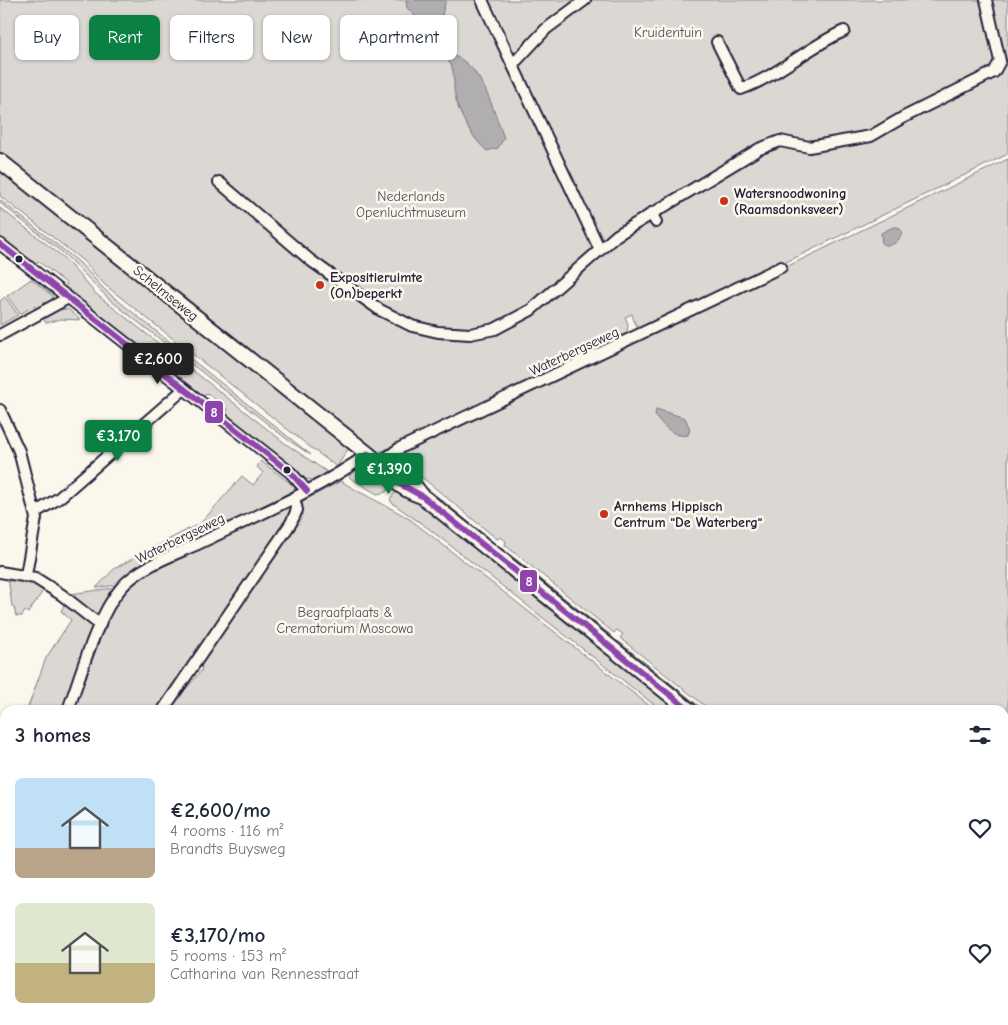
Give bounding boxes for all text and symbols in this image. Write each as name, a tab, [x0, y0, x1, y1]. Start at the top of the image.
chip: Buy	[15, 15, 79, 60]
chip: Rent	[89, 15, 160, 60]
chip: Filters	[170, 15, 253, 60]
chip: New	[263, 15, 330, 60]
chip: Apartment	[340, 15, 457, 60]
park label: Kruidentuin	[634, 24, 702, 41]
place label: Watersnoodwoning (Raamsdonksveer)	[734, 185, 847, 218]
park label: Nederlands Openluchtmuseum	[356, 188, 466, 221]
marker: Watersnoodwoning (Raamsdonksveer)	[718, 195, 730, 207]
unlabelled marker	[14, 254, 24, 264]
street label: Schelmseweg	[130, 262, 202, 325]
place label: Expositieruimte (On)beperkt	[330, 269, 423, 302]
marker: Expositieruimte (On)beperkt	[314, 279, 326, 291]
street label: Waterbergseweg	[527, 323, 622, 380]
pin: €2,600	[117, 342, 199, 385]
text: €2,600	[134, 350, 182, 368]
line badge: 8	[204, 400, 224, 424]
text: 8	[210, 404, 218, 421]
pin: €3,170	[77, 420, 159, 462]
text: €3,170	[96, 427, 140, 445]
pin: €1,390	[348, 452, 430, 495]
text: €1,390	[366, 460, 412, 478]
unlabelled marker	[282, 465, 292, 475]
place label: Arnhems Hippisch Centrum "De Waterberg"	[614, 498, 762, 531]
marker: Arnhems Hippisch Centrum "De Waterberg"	[598, 508, 610, 520]
street label: Waterbergseweg	[133, 510, 228, 567]
line badge: 8	[519, 569, 538, 593]
text: 8	[525, 573, 533, 590]
park label: Begraafplaats & Crematorium Moscowa	[276, 604, 414, 637]
icon: filters	[966, 721, 994, 749]
text: 3 homes	[15, 723, 91, 747]
icon: home	[55, 798, 115, 858]
text: €2,600/mo	[170, 798, 271, 822]
icon: heart	[966, 814, 994, 842]
text: 4 rooms · 116 m²	[170, 822, 283, 840]
text: Brandts Buysweg	[170, 840, 286, 858]
icon: home	[55, 923, 115, 983]
text: €3,170/mo	[170, 923, 265, 947]
icon: heart	[966, 939, 994, 967]
text: 5 rooms · 153 m²	[170, 947, 286, 965]
text: Catharina van Rennesstraat	[170, 965, 359, 983]

